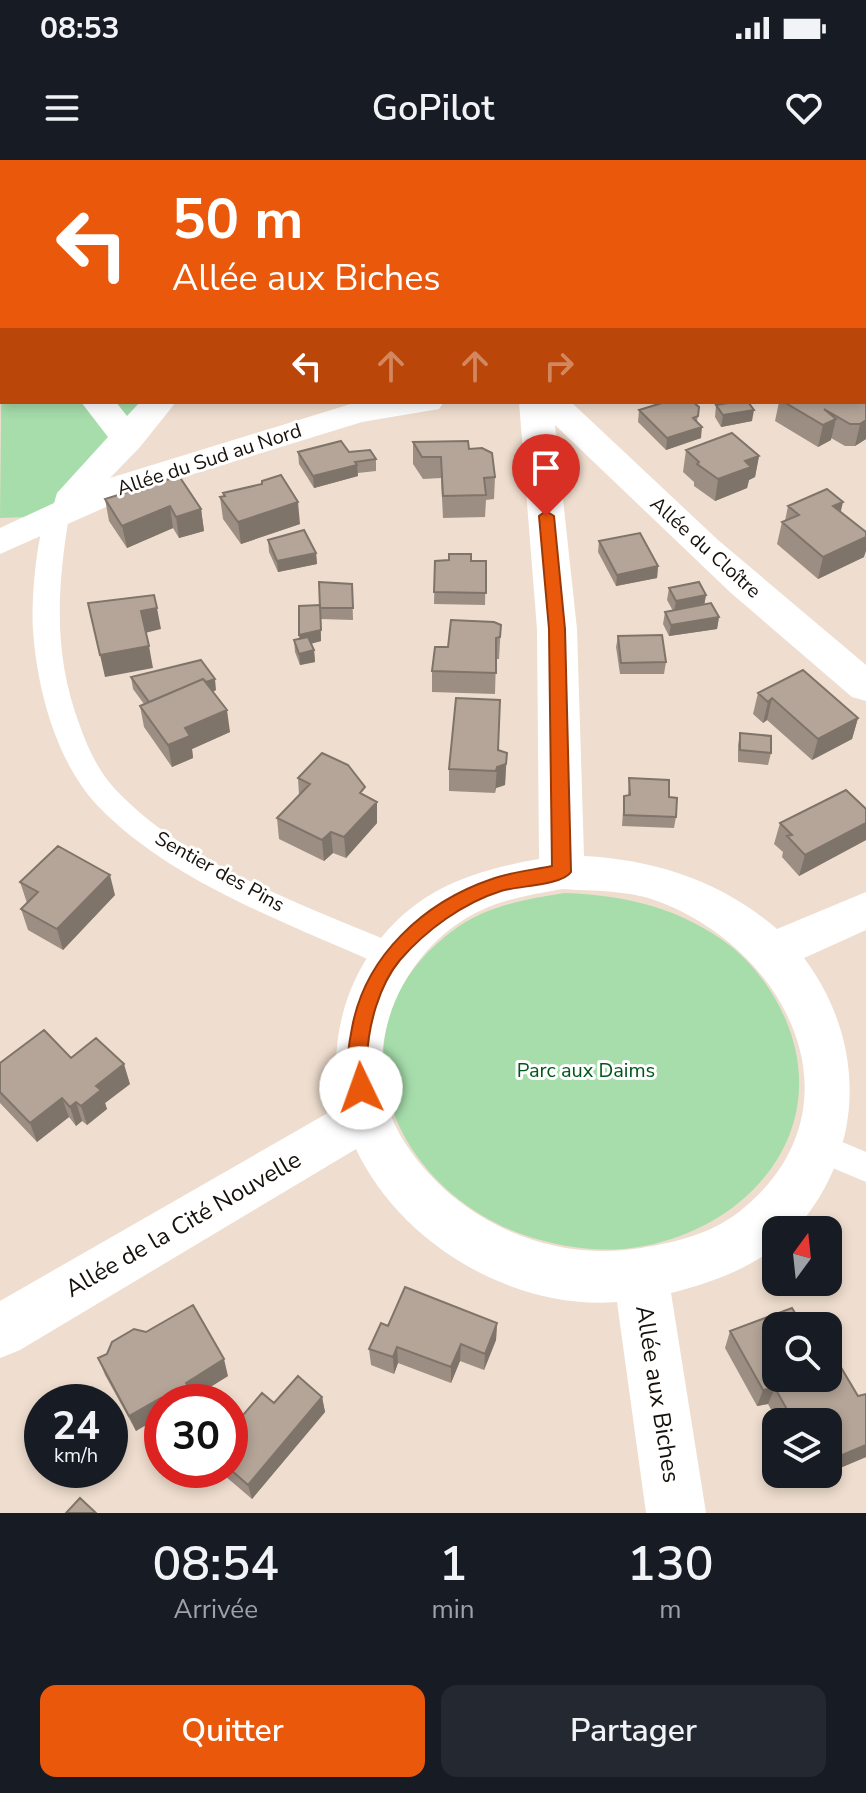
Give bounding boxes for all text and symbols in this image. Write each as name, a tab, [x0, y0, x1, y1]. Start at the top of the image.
text: 08:53	[40, 8, 119, 49]
text: GoPilot	[372, 84, 494, 133]
icon: menu	[40, 86, 84, 130]
icon: heart	[782, 86, 826, 130]
text: 50 m	[172, 181, 303, 258]
icon: left	[40, 192, 144, 296]
text: Allée aux Biches	[172, 254, 441, 303]
icon: left	[285, 344, 329, 388]
icon: ahead	[369, 344, 413, 388]
icon: ahead	[453, 344, 497, 388]
icon: right	[537, 344, 581, 388]
street label: Allée du Sud au Nord	[113, 417, 305, 502]
pin	[512, 434, 580, 516]
icon: arrive	[524, 446, 568, 490]
street label: Allée du Cloître	[644, 490, 767, 604]
street label: Sentier des Pins	[150, 825, 289, 918]
position arrow	[319, 1046, 403, 1130]
park label: Parc aux Daims	[517, 1057, 655, 1084]
street label: Allée de la Cité Nouvelle	[59, 1143, 307, 1305]
north arrow	[762, 1216, 842, 1296]
map controls	[762, 1216, 842, 1488]
street label: Allée aux Biches	[628, 1303, 688, 1485]
button: search	[762, 1312, 842, 1392]
speed limit sign: 30	[144, 1384, 248, 1488]
text: 24	[52, 1399, 100, 1453]
button: layers	[762, 1408, 842, 1488]
text: km/h	[54, 1442, 98, 1469]
text: 08:54	[152, 1531, 279, 1597]
text: 1	[439, 1531, 467, 1597]
text: 130	[627, 1531, 714, 1597]
text: Arrivée	[174, 1592, 258, 1627]
text: min	[432, 1592, 475, 1627]
text: m	[659, 1592, 681, 1627]
button: Quitter	[40, 1685, 425, 1777]
button: Partager	[441, 1685, 826, 1777]

